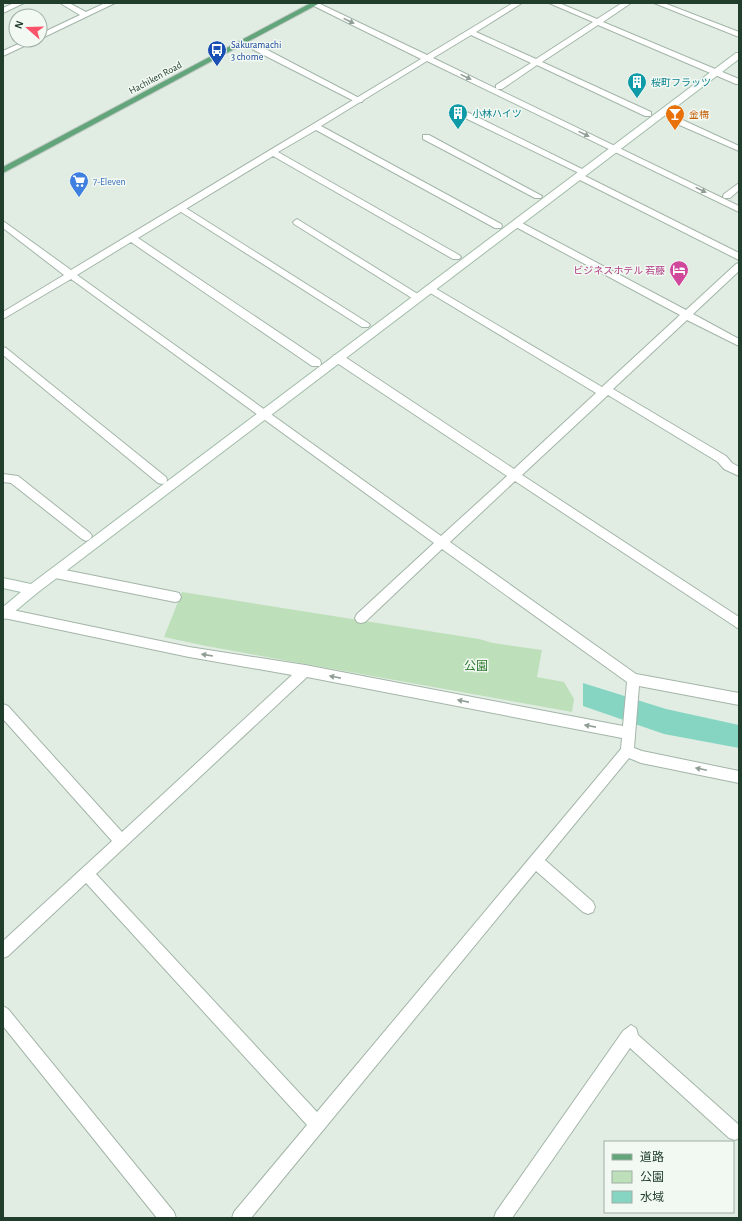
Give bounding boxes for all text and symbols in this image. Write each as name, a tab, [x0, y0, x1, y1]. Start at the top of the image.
north arrow	[8, 8, 48, 48]
one-way arrow	[344, 18, 355, 24]
text: N	[13, 19, 26, 30]
bus stop icon: Sakuramachi 3 chome	[206, 39, 228, 67]
place label: Sakuramachi 3 chome	[231, 40, 281, 62]
street label: Hachiken Road	[127, 60, 184, 96]
building icon: 桜町フラッツ	[626, 71, 648, 99]
one-way arrow	[461, 74, 472, 80]
place label: 桜町フラッツ	[651, 78, 711, 88]
building icon: 小林ハイツ	[447, 102, 469, 130]
bar icon: 金梅	[664, 103, 686, 131]
place label: 小林ハイツ	[472, 109, 522, 119]
place label: 金梅	[689, 109, 709, 120]
one-way arrow	[578, 131, 589, 137]
supermarket icon: 7-Eleven	[68, 170, 90, 198]
place label: 7-Eleven	[93, 177, 126, 187]
one-way arrow	[695, 187, 706, 193]
hotel icon: ビジネスホテル 若藤	[668, 259, 690, 287]
place label: ビジネスホテル 若藤	[573, 265, 665, 276]
one-way arrow	[201, 652, 213, 658]
park label: 公園	[464, 660, 488, 672]
one-way arrow	[329, 674, 341, 680]
one-way arrow	[456, 698, 469, 704]
one-way arrow	[584, 722, 596, 728]
one-way arrow	[695, 766, 707, 772]
legend	[604, 1141, 734, 1213]
text: 道路	[640, 1150, 664, 1163]
text: 公園	[640, 1171, 664, 1183]
text: 水域	[640, 1191, 664, 1203]

